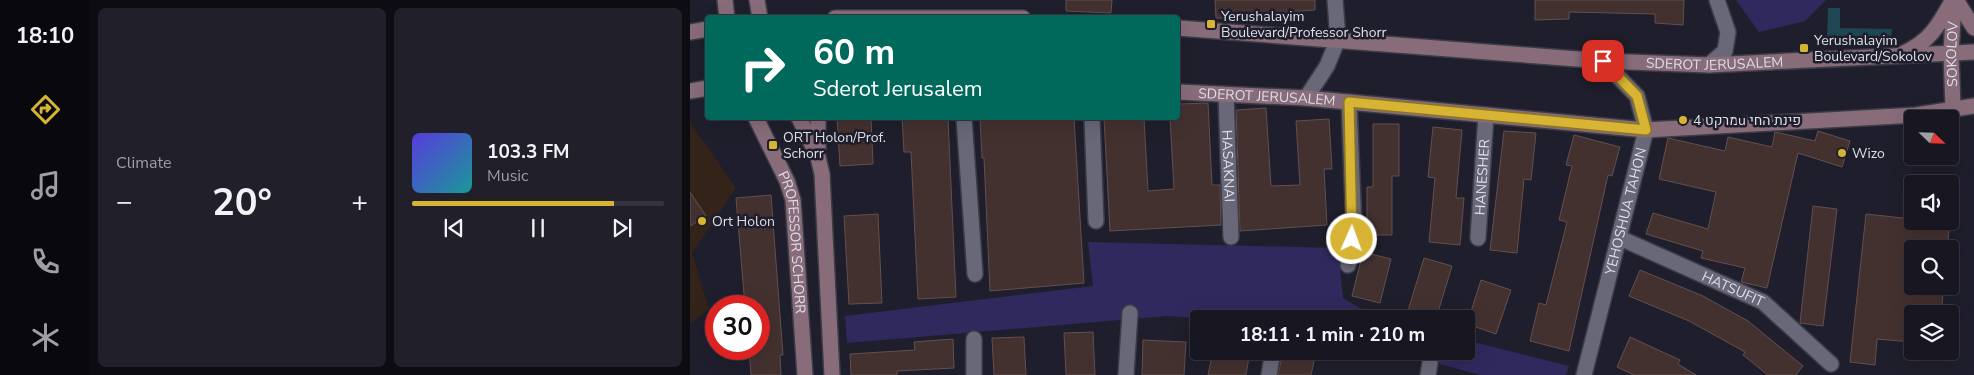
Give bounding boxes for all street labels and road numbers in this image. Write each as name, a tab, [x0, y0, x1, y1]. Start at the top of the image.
street label: SOKOLOV	[1942, 20, 1963, 87]
street label: SDEROT JERUSALEM	[1646, 52, 1784, 75]
street label: SDEROT JERUSALEM	[1198, 84, 1336, 111]
street label: HASAKNAI	[1217, 129, 1239, 203]
street label: HANESHER	[1471, 139, 1494, 216]
street label: YEHOSHUA TAHON	[1600, 146, 1651, 278]
street label: PROFESSOR SCHORR	[774, 168, 810, 314]
street label: HATSUFIT	[1699, 267, 1768, 312]

